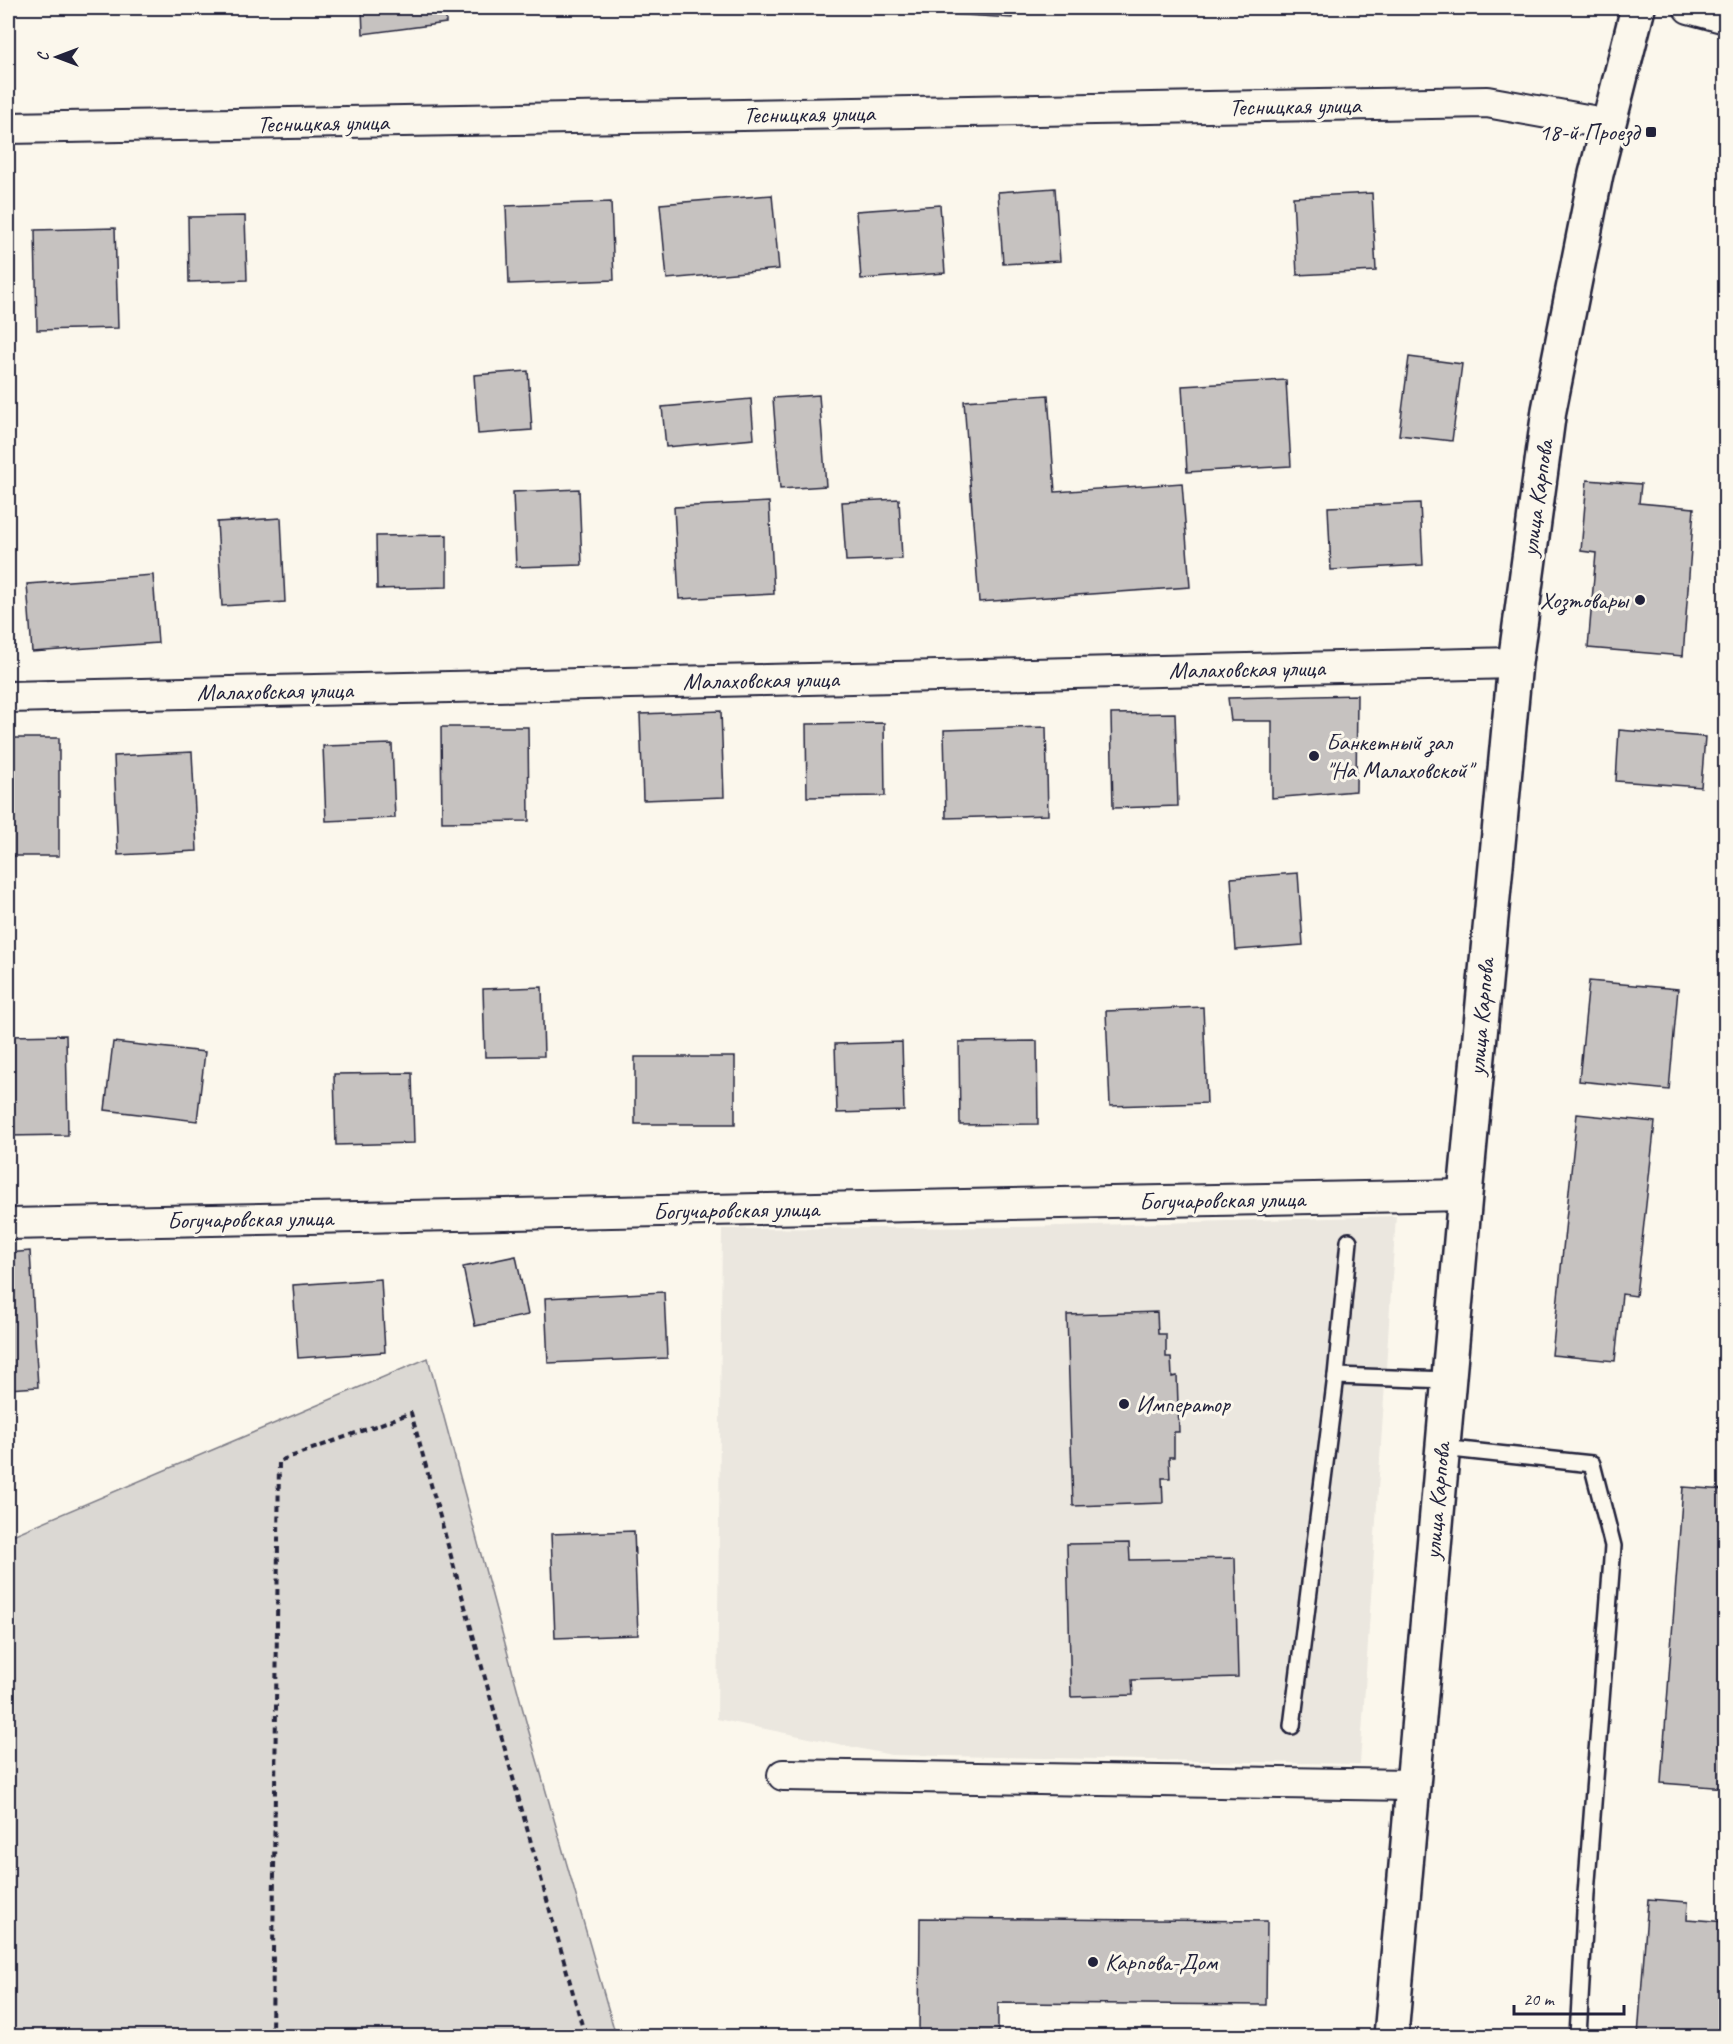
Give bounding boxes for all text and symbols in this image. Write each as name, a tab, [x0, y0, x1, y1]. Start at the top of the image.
north arrow	[27, 27, 87, 87]
text: С	[33, 51, 53, 61]
street label: Тесницкая улица	[1229, 90, 1363, 122]
street label: Тесницкая улица	[743, 98, 877, 130]
street label: Тесницкая улица	[257, 107, 391, 139]
place label: 18-й Проезд	[1539, 117, 1642, 147]
marker: 18-й Проезд	[1644, 125, 1658, 139]
street label: улица Карпова	[1514, 436, 1560, 560]
place label: Хозтовары	[1540, 585, 1630, 616]
marker: Хозтовары	[1633, 593, 1647, 607]
street label: Малаховская улица	[1169, 653, 1327, 685]
street label: Малаховская улица	[683, 664, 841, 696]
street label: Малаховская улица	[197, 675, 355, 707]
place label: Банкетный зал "На Малаховской"	[1326, 727, 1478, 785]
marker: Банкетный зал "На Малаховской"	[1307, 749, 1321, 763]
street label: улица Карпова	[1461, 955, 1501, 1079]
street label: Богучаровская улица	[1139, 1184, 1307, 1216]
street label: Богучаровская улица	[653, 1194, 821, 1226]
street label: Богучаровская улица	[167, 1203, 335, 1235]
place label: Император	[1136, 1389, 1232, 1419]
marker: Император	[1117, 1397, 1131, 1411]
street label: улица Карпова	[1417, 1439, 1457, 1563]
place label: Карпова-Дом	[1105, 1947, 1219, 1977]
marker: Карпова-Дом	[1086, 1955, 1100, 1969]
scale bar	[1514, 1978, 1624, 2016]
text: 20 m	[1523, 1988, 1556, 2010]

